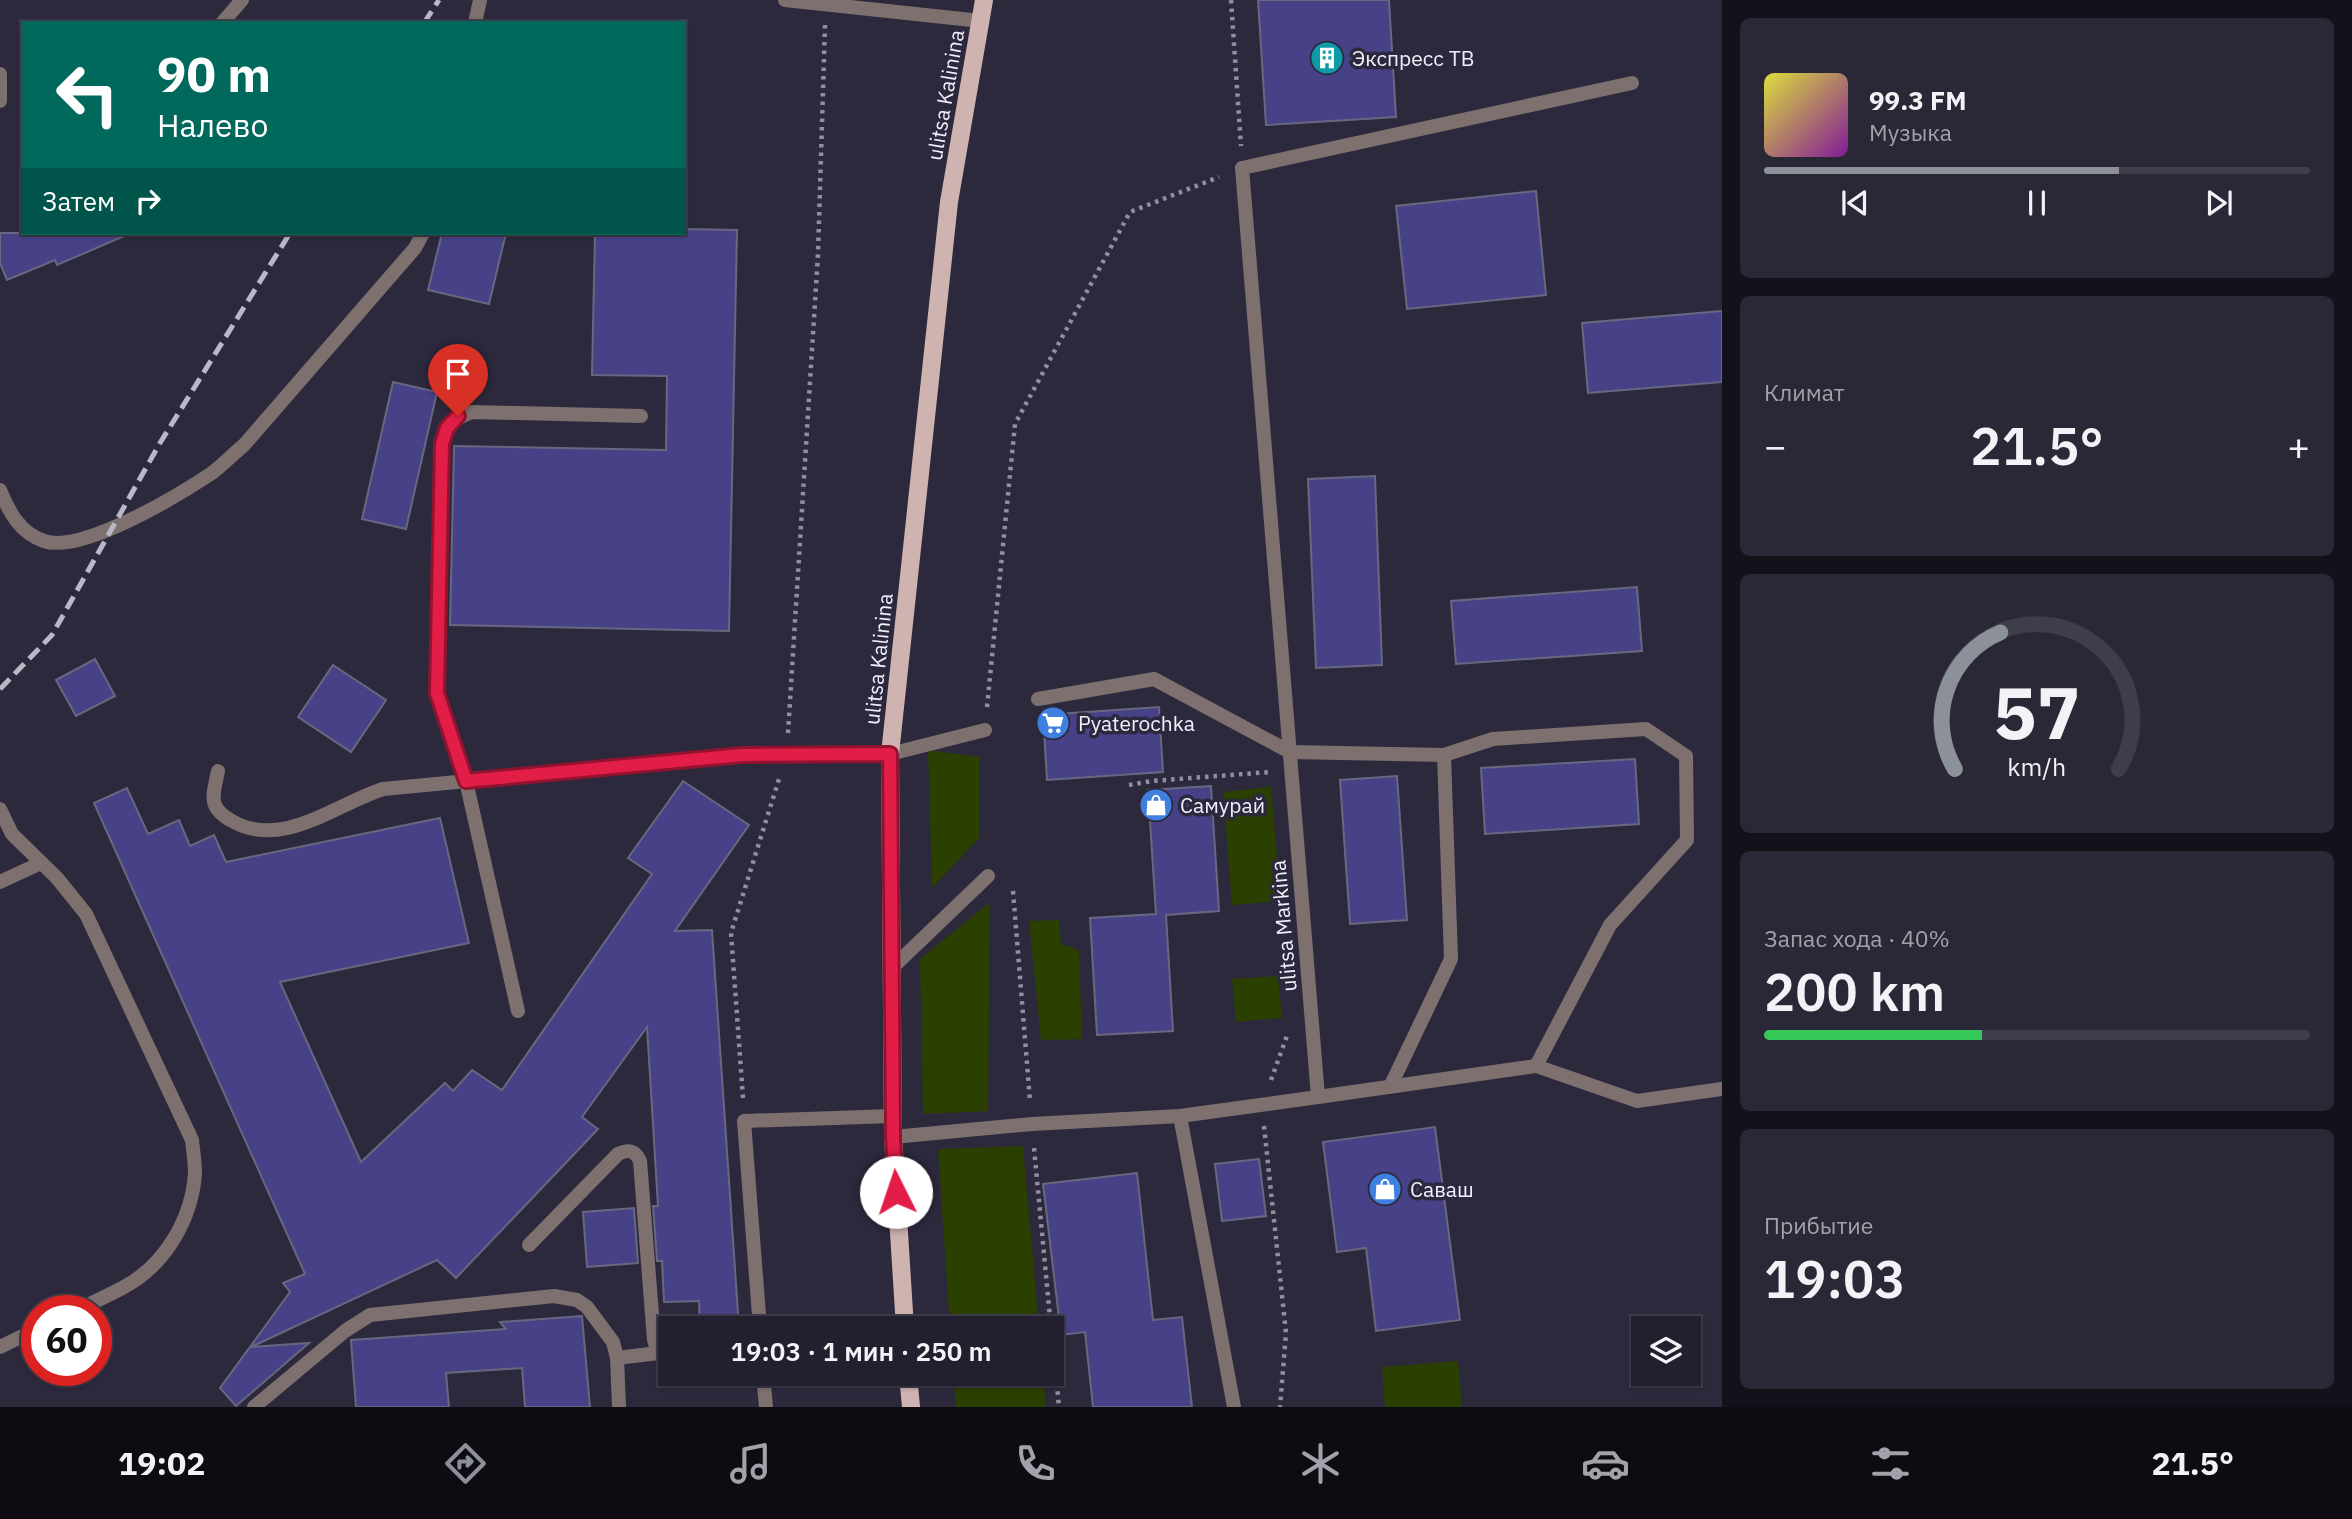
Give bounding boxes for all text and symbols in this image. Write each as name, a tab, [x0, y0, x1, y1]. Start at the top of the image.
street label: ulitsa Kalinina	[920, 27, 970, 163]
building icon: Экспресс ТВ	[1308, 39, 1346, 77]
text: 90 m	[157, 42, 271, 105]
place label: Экспресс ТВ	[1352, 44, 1474, 72]
icon: left	[42, 49, 133, 140]
text: 99.3 FM	[1869, 83, 1967, 117]
text: Налево	[157, 104, 268, 146]
text: Музыка	[1869, 117, 1952, 147]
icon: right	[129, 182, 167, 220]
text: Затем	[42, 184, 115, 218]
icon: previous	[1836, 184, 1874, 222]
icon: pause	[2018, 184, 2056, 222]
icon: next	[2200, 184, 2238, 222]
pin	[428, 344, 488, 416]
icon: arrive	[439, 355, 477, 393]
text: Климат	[1764, 377, 1845, 407]
text: 21.5°	[1970, 412, 2104, 479]
text: −	[1764, 421, 1787, 470]
text: +	[2287, 421, 2310, 470]
street label: ulitsa Kalinina	[857, 592, 899, 726]
text: 57	[1993, 665, 2081, 760]
supermarket icon: Pyaterochka	[1034, 704, 1072, 742]
place label: Pyaterochka	[1078, 709, 1195, 737]
text: km/h	[2008, 750, 2066, 783]
shop icon: Самурай	[1137, 786, 1175, 824]
place label: Самурай	[1180, 791, 1265, 819]
street label: ulitsa Markina	[1263, 859, 1303, 993]
text: Запас хода · 40%	[1764, 923, 1950, 953]
text: 200 km	[1764, 958, 1945, 1025]
position arrow	[859, 1155, 933, 1229]
shop icon: Саваш	[1366, 1170, 1404, 1208]
place label: Саваш	[1410, 1175, 1474, 1203]
text: Прибытие	[1764, 1210, 1873, 1240]
text: 19:03	[1764, 1245, 1905, 1312]
speed limit sign: 60	[21, 1295, 112, 1386]
map controls	[1631, 1316, 1701, 1386]
button: layers	[1631, 1316, 1701, 1386]
text: 19:03 · 1 мин · 250 m	[730, 1334, 992, 1368]
icon: directions	[441, 1439, 490, 1488]
icon: music	[726, 1439, 775, 1488]
icon: phone	[1011, 1439, 1060, 1488]
icon: climate	[1296, 1439, 1345, 1488]
icon: car	[1581, 1439, 1630, 1488]
icon: filters	[1866, 1439, 1915, 1488]
text: 19:02	[118, 1442, 205, 1484]
text: 21.5°	[2151, 1442, 2234, 1484]

